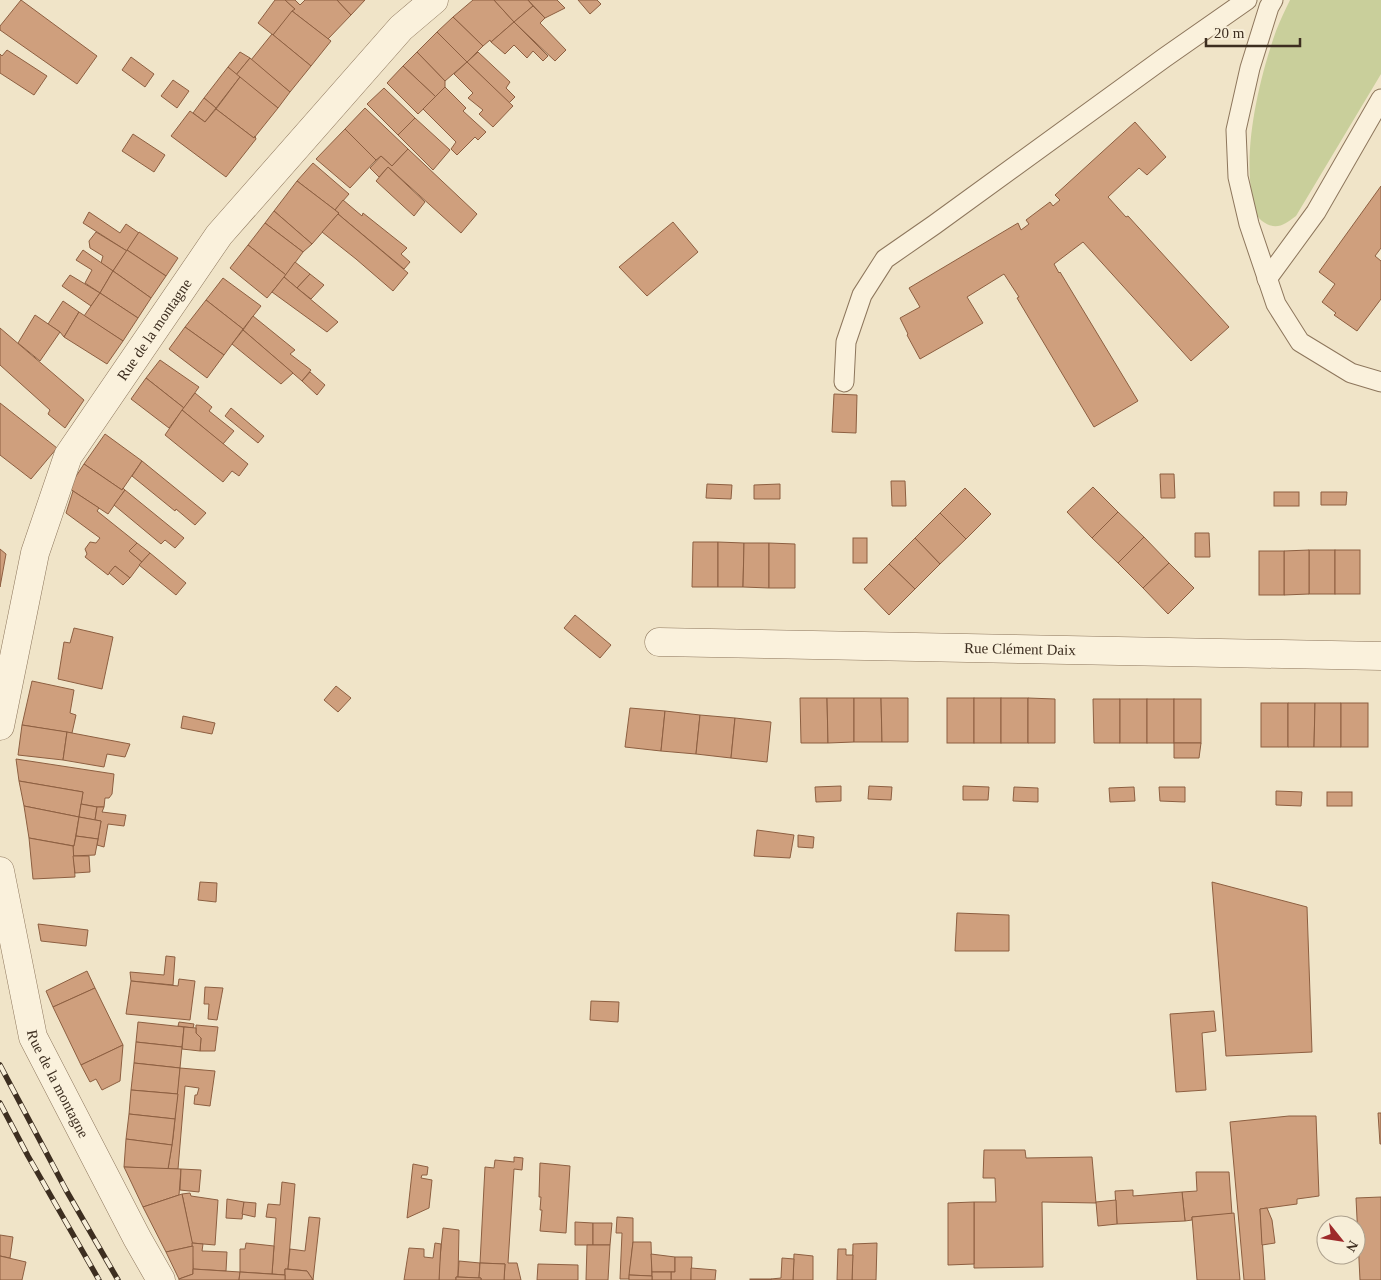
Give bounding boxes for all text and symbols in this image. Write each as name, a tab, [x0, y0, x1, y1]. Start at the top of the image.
scale bar	[1206, 15, 1300, 47]
text: 20 m	[1214, 25, 1245, 41]
street label: Rue de la montagne	[114, 275, 195, 384]
street label: Rue Clément Daix	[964, 640, 1076, 658]
street label: Rue de la montagne	[24, 1029, 92, 1141]
north arrow	[1316, 1215, 1366, 1265]
text: N	[1343, 1238, 1361, 1254]

